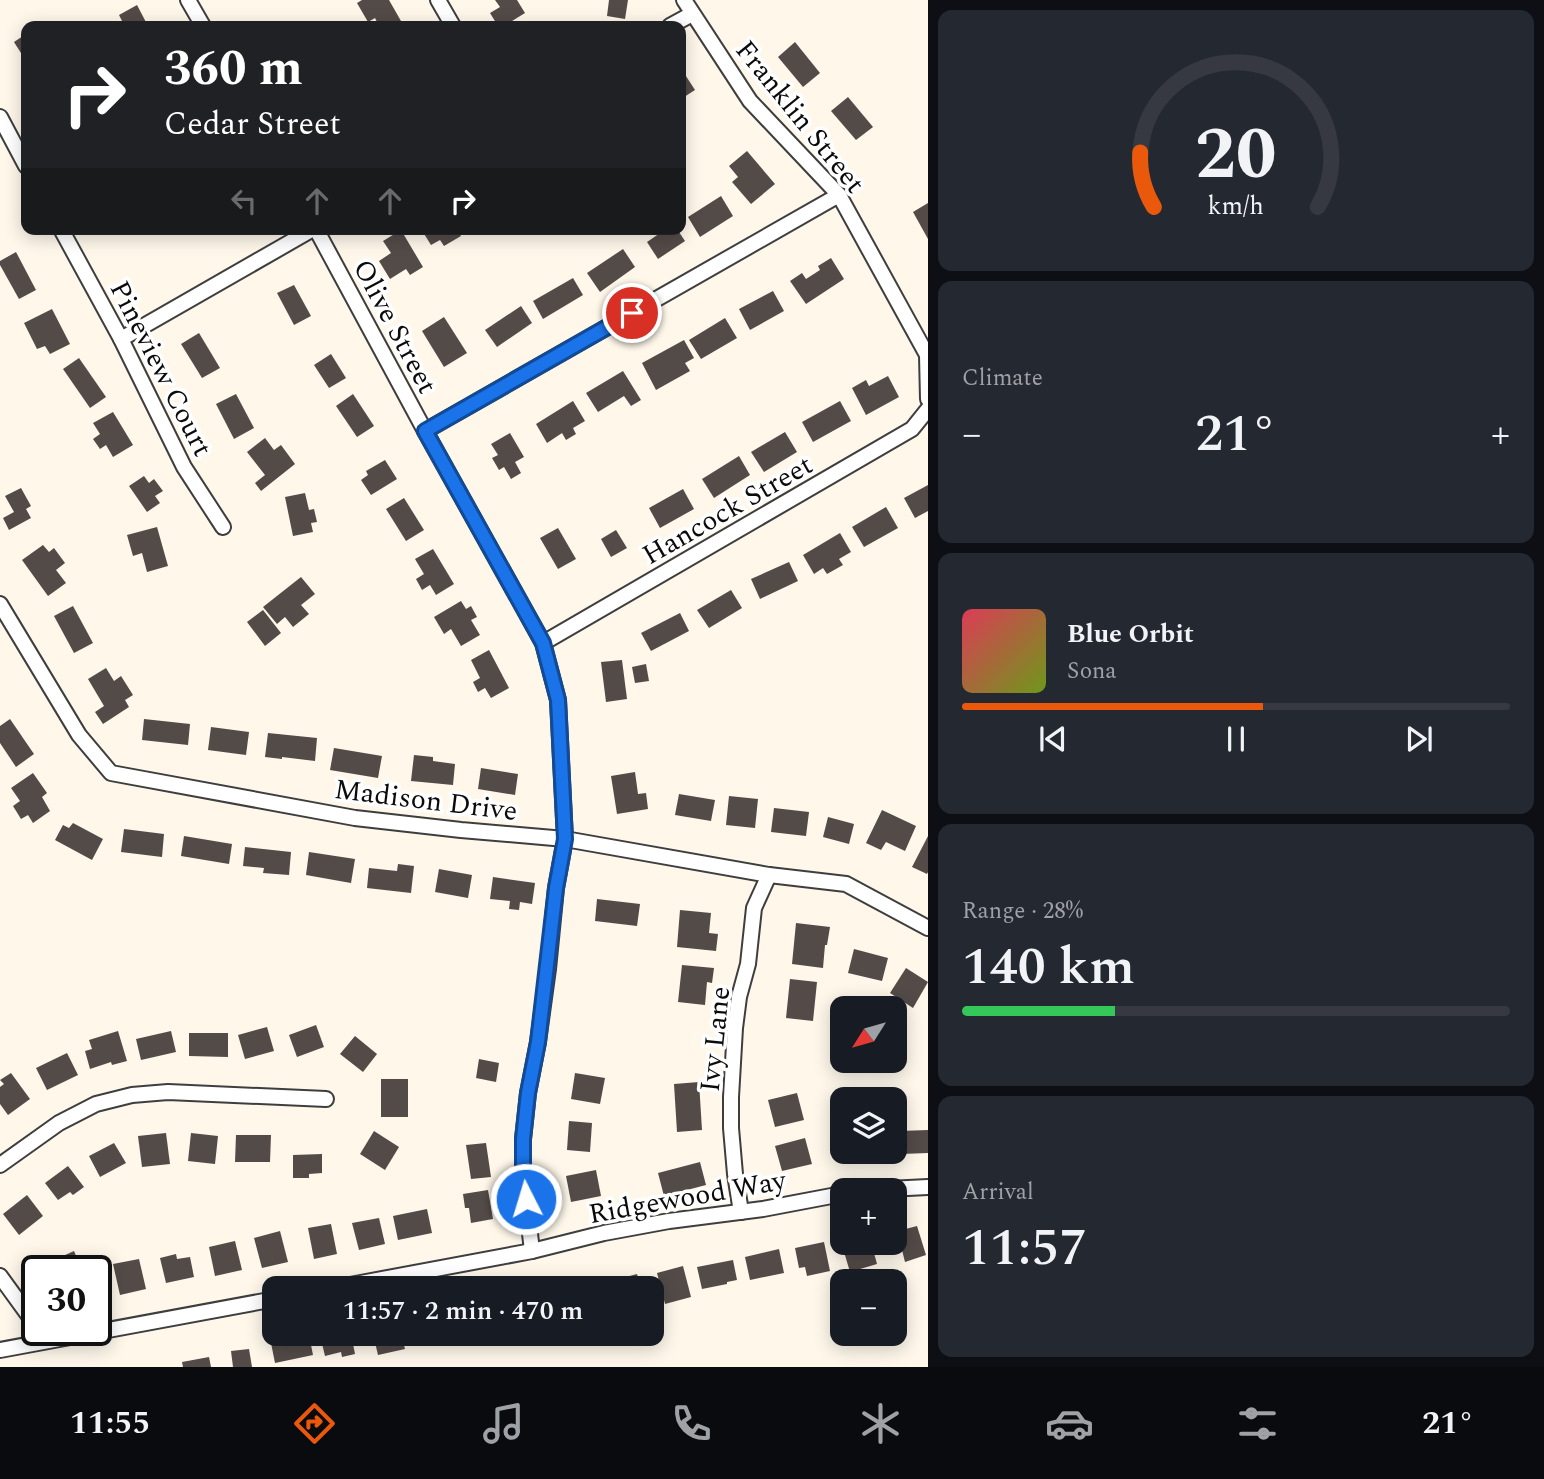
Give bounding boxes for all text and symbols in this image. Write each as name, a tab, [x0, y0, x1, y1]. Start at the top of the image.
street label: Franklin Street	[724, 31, 875, 203]
text: 360 m	[164, 32, 303, 107]
icon: right	[49, 49, 140, 140]
text: Cedar Street	[164, 100, 341, 149]
text: 20	[1195, 100, 1277, 211]
icon: left	[225, 182, 263, 220]
icon: ahead	[298, 182, 336, 220]
icon: ahead	[371, 182, 409, 220]
icon: right	[444, 182, 482, 220]
text: km/h	[1208, 188, 1264, 226]
street label: Olive Street	[341, 252, 448, 402]
street label: Pineview Court	[98, 273, 224, 464]
pin	[602, 283, 662, 343]
icon: arrive	[613, 294, 651, 332]
text: Climate	[962, 361, 1043, 396]
text: 21°	[1195, 395, 1277, 474]
text: −	[962, 406, 981, 464]
text: +	[1491, 406, 1510, 464]
street label: Hancock Street	[634, 444, 821, 577]
text: Blue Orbit	[1067, 614, 1194, 654]
text: Sona	[1067, 654, 1117, 689]
icon: previous	[1034, 720, 1072, 758]
icon: pause	[1217, 720, 1255, 758]
icon: next	[1400, 720, 1438, 758]
street label: Madison Drive	[332, 768, 520, 833]
text: Range · 28%	[962, 894, 1083, 929]
text: 140 km	[962, 928, 1135, 1007]
street label: Ivy Lane	[689, 984, 742, 1094]
north arrow	[830, 996, 906, 1073]
map controls	[830, 996, 907, 1346]
button: layers	[830, 1087, 907, 1164]
street label: Ridgewood Way	[585, 1159, 791, 1236]
position arrow	[489, 1162, 563, 1236]
text: Arrival	[962, 1175, 1034, 1210]
button: +	[830, 1178, 907, 1255]
text: 11:57	[962, 1209, 1087, 1288]
speed limit sign: 30	[21, 1255, 112, 1346]
button: −	[830, 1269, 907, 1346]
text: 11:57 · 2 min · 470 m	[343, 1291, 583, 1331]
text: 11:55	[70, 1399, 150, 1448]
icon: directions	[290, 1399, 339, 1448]
icon: music	[479, 1399, 528, 1448]
icon: phone	[667, 1399, 716, 1448]
icon: climate	[856, 1399, 905, 1448]
icon: car	[1045, 1399, 1094, 1448]
icon: filters	[1233, 1399, 1282, 1448]
text: 21°	[1422, 1399, 1474, 1448]

